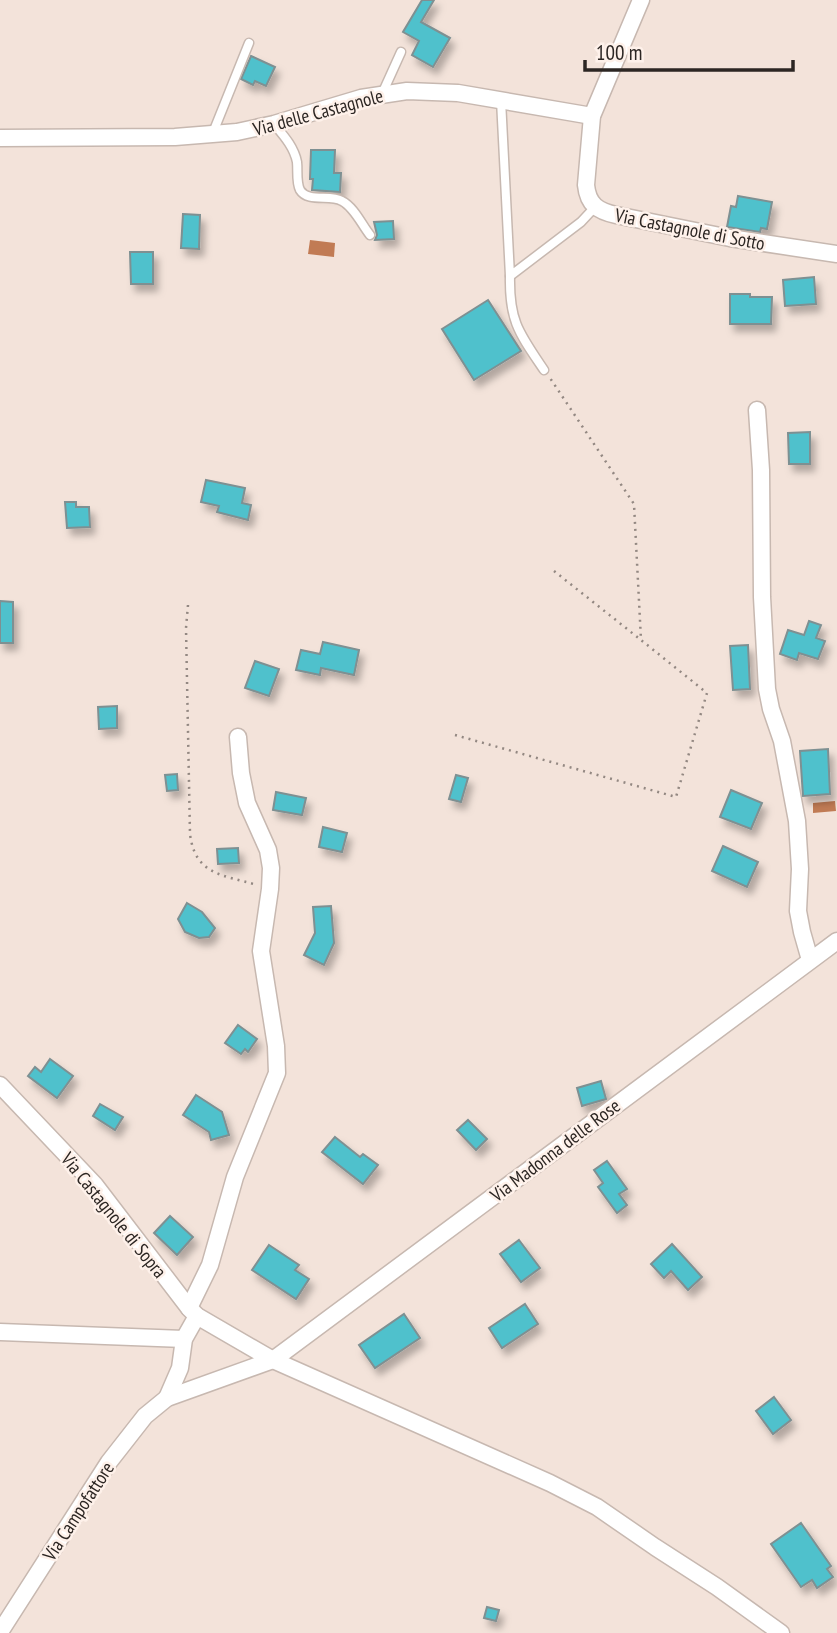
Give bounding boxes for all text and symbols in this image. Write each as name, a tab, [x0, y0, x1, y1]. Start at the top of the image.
scale bar	[585, 28, 793, 72]
text: 100 m	[596, 39, 642, 66]
street label: Via delle Castagnole	[249, 83, 386, 141]
street label: Via Castagnole di Sotto	[612, 203, 767, 255]
street label: Via Madonna delle Rose	[484, 1093, 625, 1207]
street label: Via Castagnole di Sopra	[55, 1147, 172, 1283]
street label: Via Campofattore	[37, 1457, 119, 1566]

